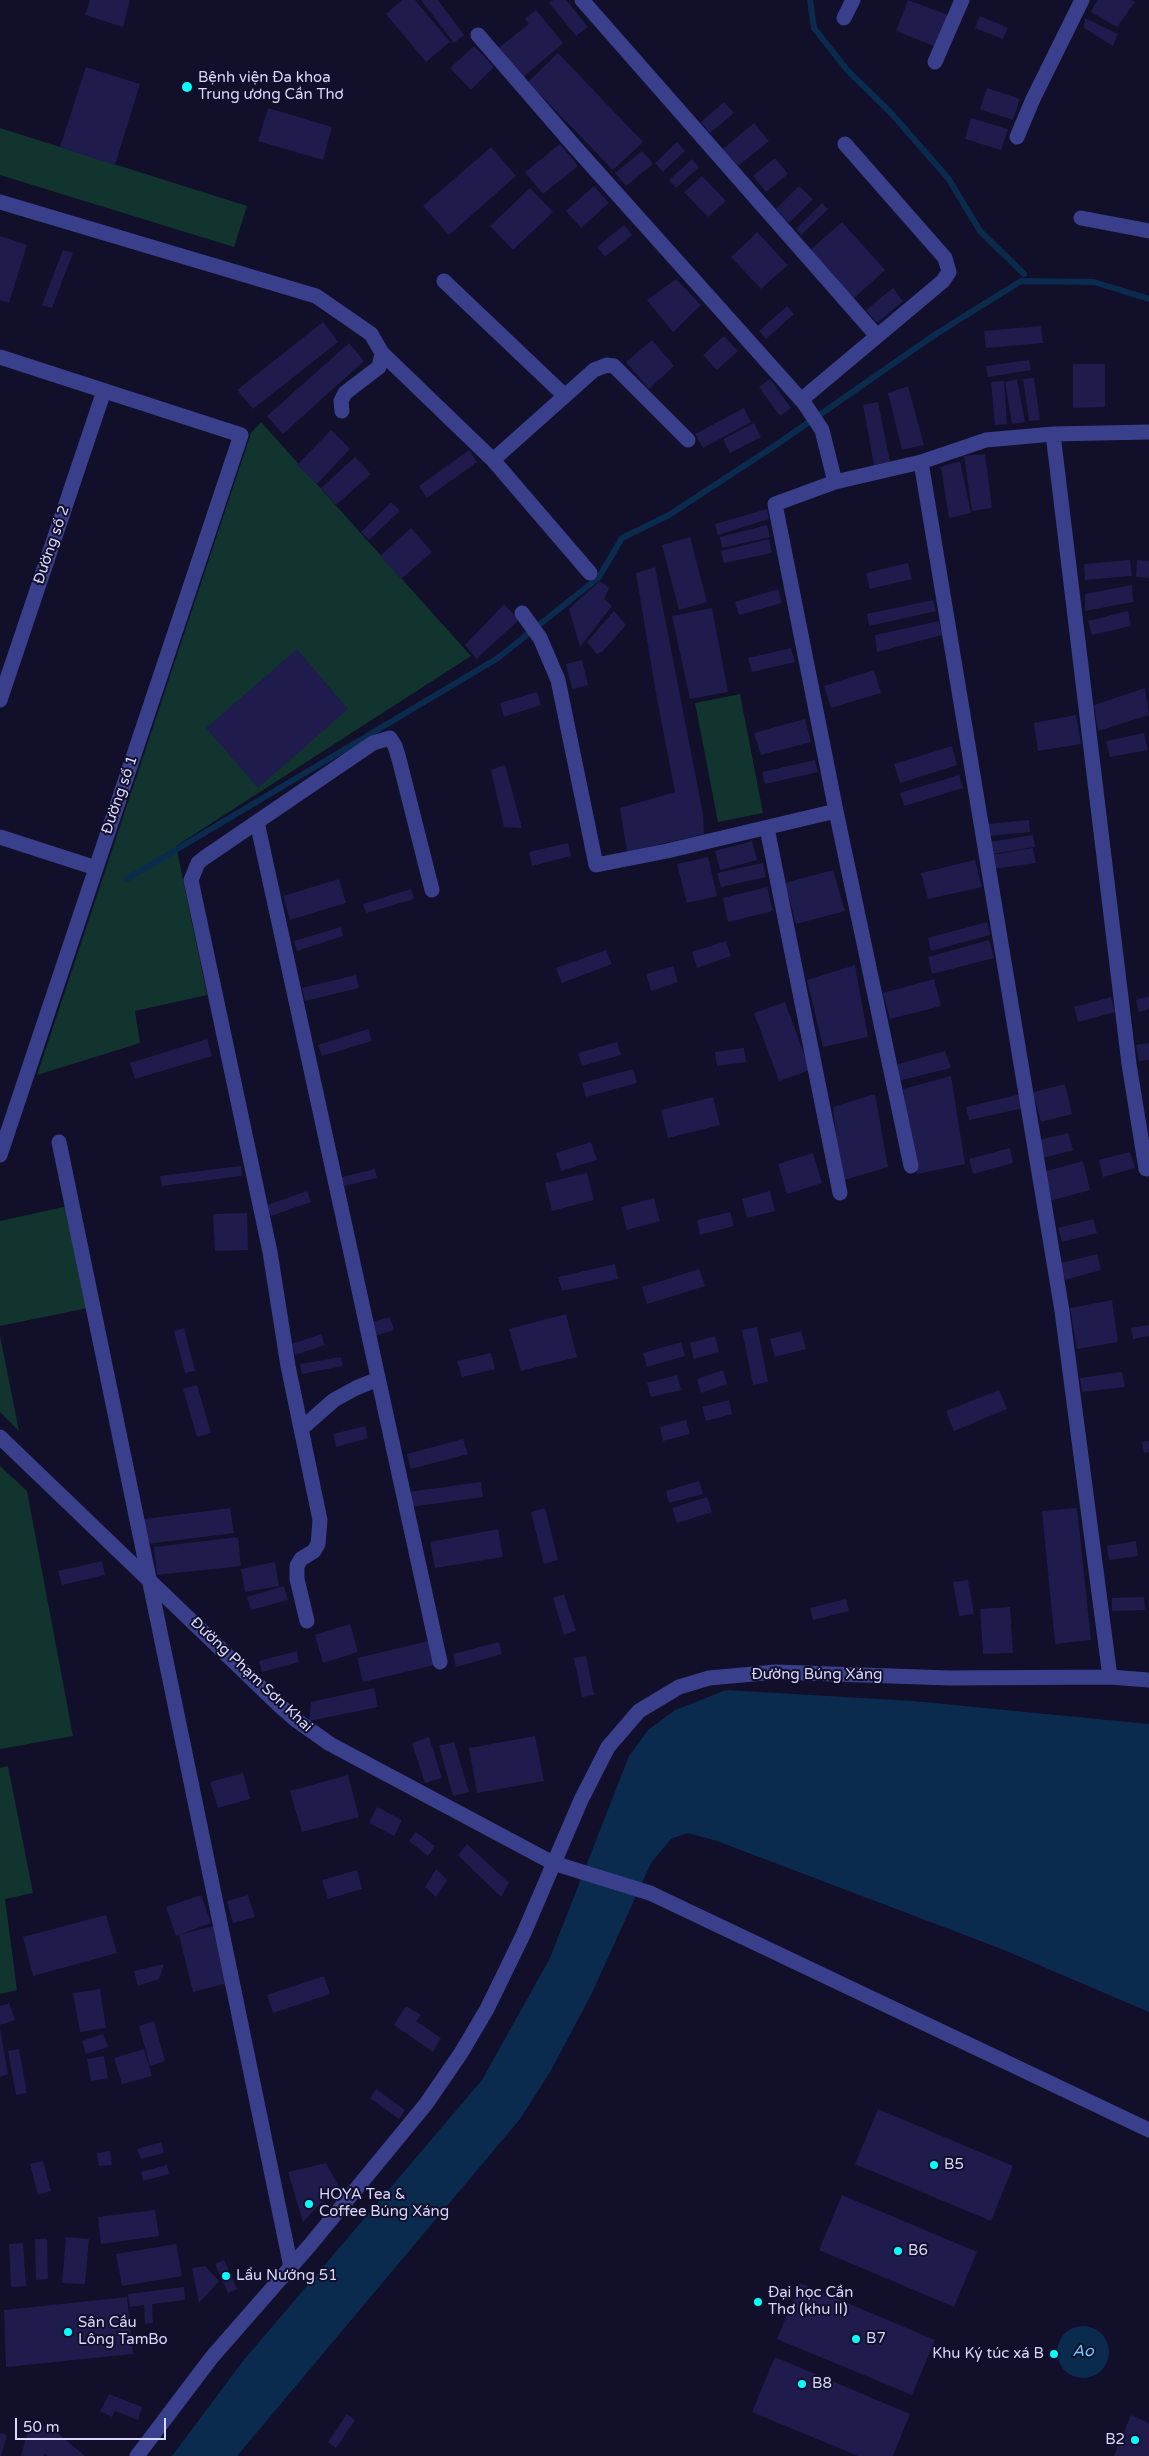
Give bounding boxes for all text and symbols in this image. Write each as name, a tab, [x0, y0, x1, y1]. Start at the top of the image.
place label: Bệnh viện Đa khoa Trung ương Cần Thơ	[198, 69, 344, 104]
marker: Bệnh viện Đa khoa Trung ương Cần Thơ	[180, 80, 194, 94]
street label: Đường số 2	[30, 503, 74, 587]
street label: Đường số 1	[98, 753, 142, 837]
street label: Đường Phạm Sơn Khai	[186, 1614, 316, 1736]
street label: Đường Búng Xáng	[752, 1666, 882, 1684]
place label: B5	[944, 2156, 964, 2174]
marker: B5	[928, 2159, 940, 2171]
place label: HOYA Tea & Coffee Búng Xáng	[319, 2186, 449, 2221]
marker: HOYA Tea & Coffee Búng Xáng	[303, 2198, 315, 2210]
place label: B6	[908, 2242, 928, 2260]
marker: B6	[892, 2245, 904, 2257]
place label: Lẩu Nướng 51	[236, 2267, 338, 2285]
marker: Lẩu Nướng 51	[220, 2270, 232, 2282]
place label: Đại học Cần Thơ (khu II)	[768, 2284, 853, 2319]
marker: Đại học Cần Thơ (khu II)	[752, 2296, 764, 2308]
place label: Sân Cầu Lông TamBo	[78, 2314, 168, 2349]
marker: Sân Cầu Lông TamBo	[62, 2326, 74, 2338]
place label: B7	[866, 2330, 886, 2348]
marker: B7	[850, 2333, 862, 2345]
water label: Ao	[1072, 2342, 1094, 2362]
place label: Khu Ký túc xá B	[932, 2345, 1044, 2363]
marker: Khu Ký túc xá B	[1048, 2348, 1060, 2360]
place label: B8	[812, 2375, 832, 2393]
marker: B8	[796, 2378, 808, 2390]
scale bar	[18, 2408, 169, 2440]
text: 50 m	[23, 2418, 60, 2436]
place label: B2	[1105, 2431, 1125, 2449]
marker: B2	[1129, 2434, 1141, 2446]

